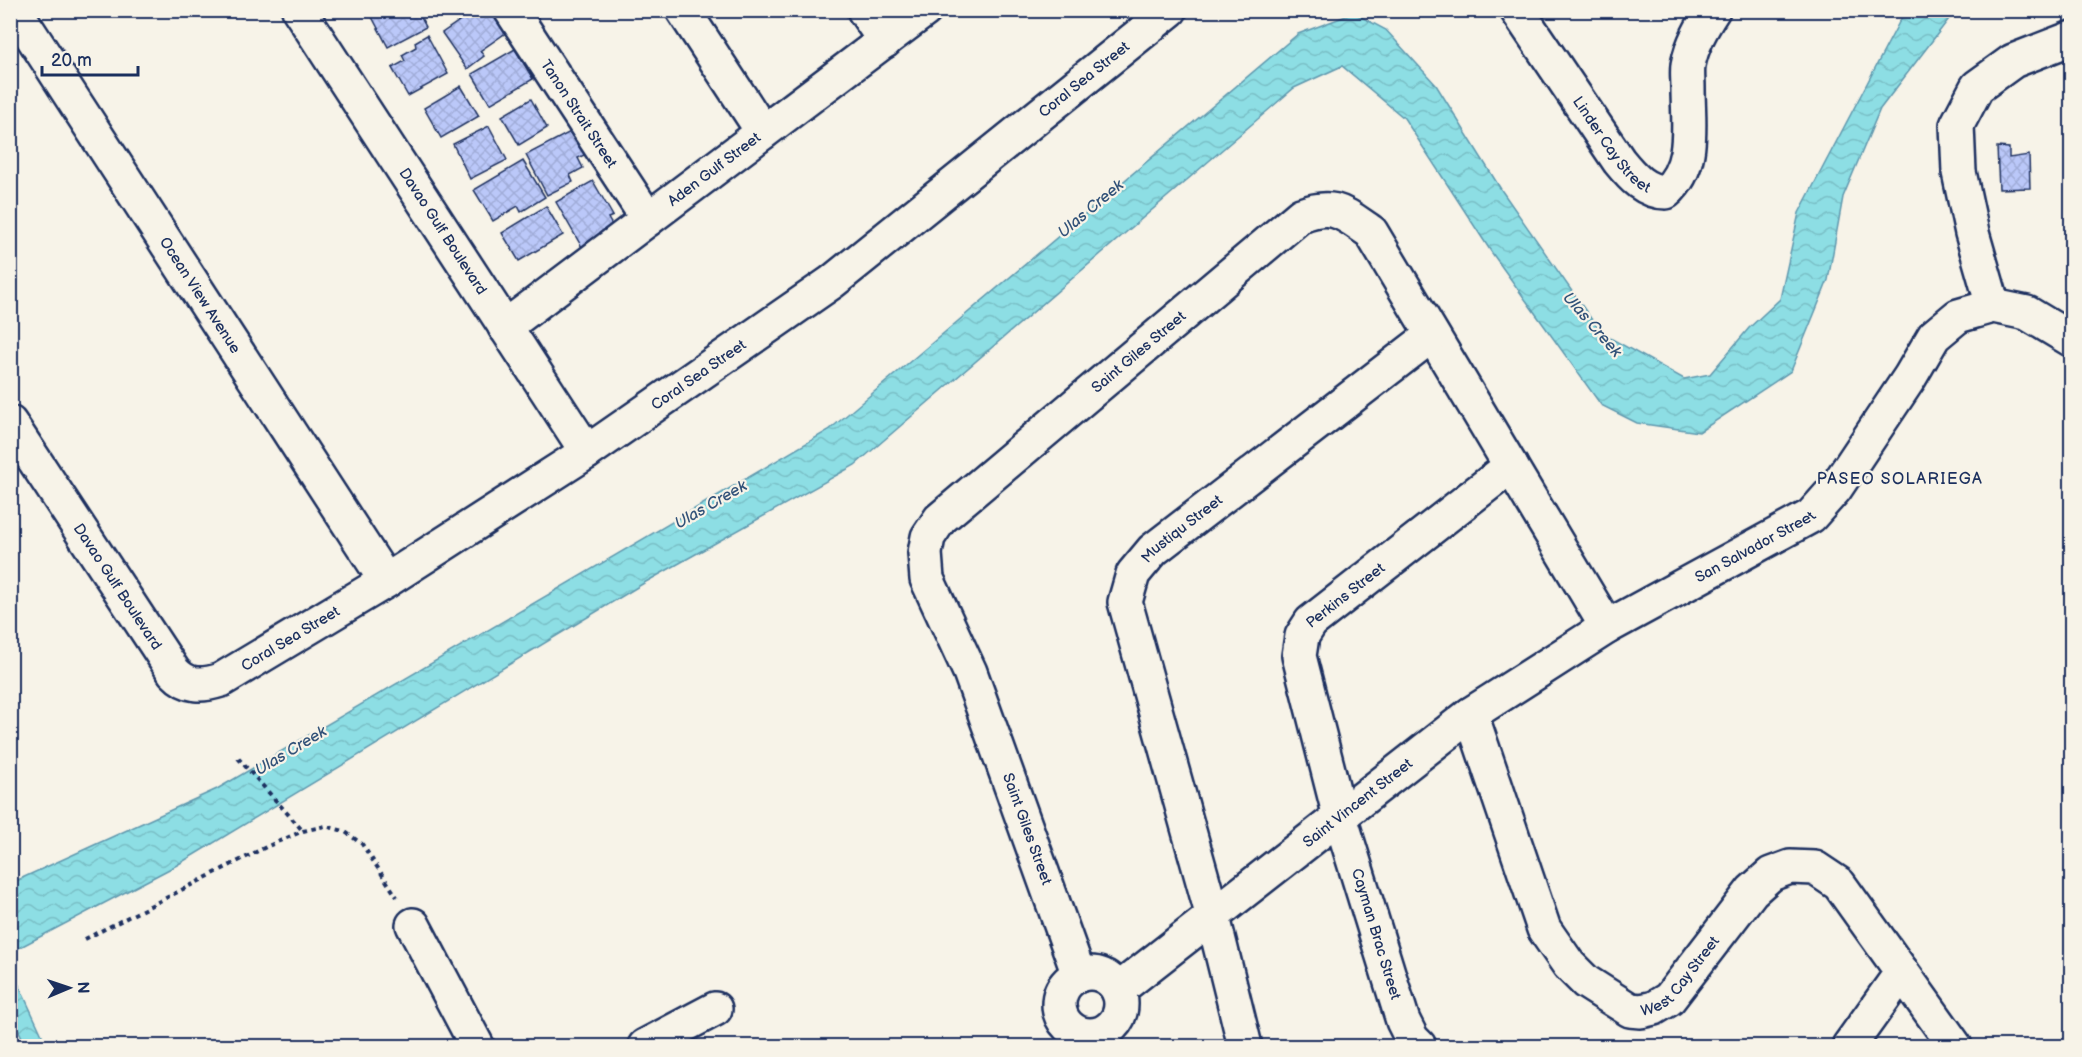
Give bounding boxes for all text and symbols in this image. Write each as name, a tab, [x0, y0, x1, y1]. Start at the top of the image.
street label: Coral Sea Street	[1035, 37, 1134, 122]
scale bar	[42, 39, 138, 77]
text: 20 m	[51, 50, 92, 71]
street label: Tanon Strait Street	[537, 56, 622, 172]
street label: Linder Cay Street	[1569, 93, 1654, 197]
street label: Aden Gulf Street	[664, 128, 765, 210]
street label: Davao Gulf Boulevard	[395, 164, 491, 298]
water label: Ulas Creek	[1054, 175, 1129, 242]
street label: Ocean View Avenue	[156, 233, 245, 357]
water label: Ulas Creek	[1559, 288, 1626, 362]
street label: Saint Giles Street	[1087, 306, 1190, 397]
street label: Coral Sea Street	[647, 335, 750, 414]
district label: PASEO SOLARIEGA	[1817, 470, 1983, 489]
water label: Ulas Creek	[672, 476, 751, 533]
street label: Mustiqu Street	[1137, 490, 1227, 567]
street label: San Salvador Street	[1692, 507, 1820, 587]
street label: Davao Gulf Boulevard	[69, 520, 166, 653]
street label: Perkins Street	[1302, 558, 1389, 632]
street label: Coral Sea Street	[238, 601, 343, 675]
water label: Ulas Creek	[252, 722, 331, 780]
street label: Saint Vincent Street	[1299, 754, 1416, 852]
street label: Saint Giles Street	[998, 771, 1056, 888]
street label: Cayman Brac Street	[1347, 866, 1405, 1002]
street label: West Cay Street	[1639, 932, 1724, 1020]
north arrow	[39, 958, 99, 1018]
text: N	[73, 981, 92, 994]

